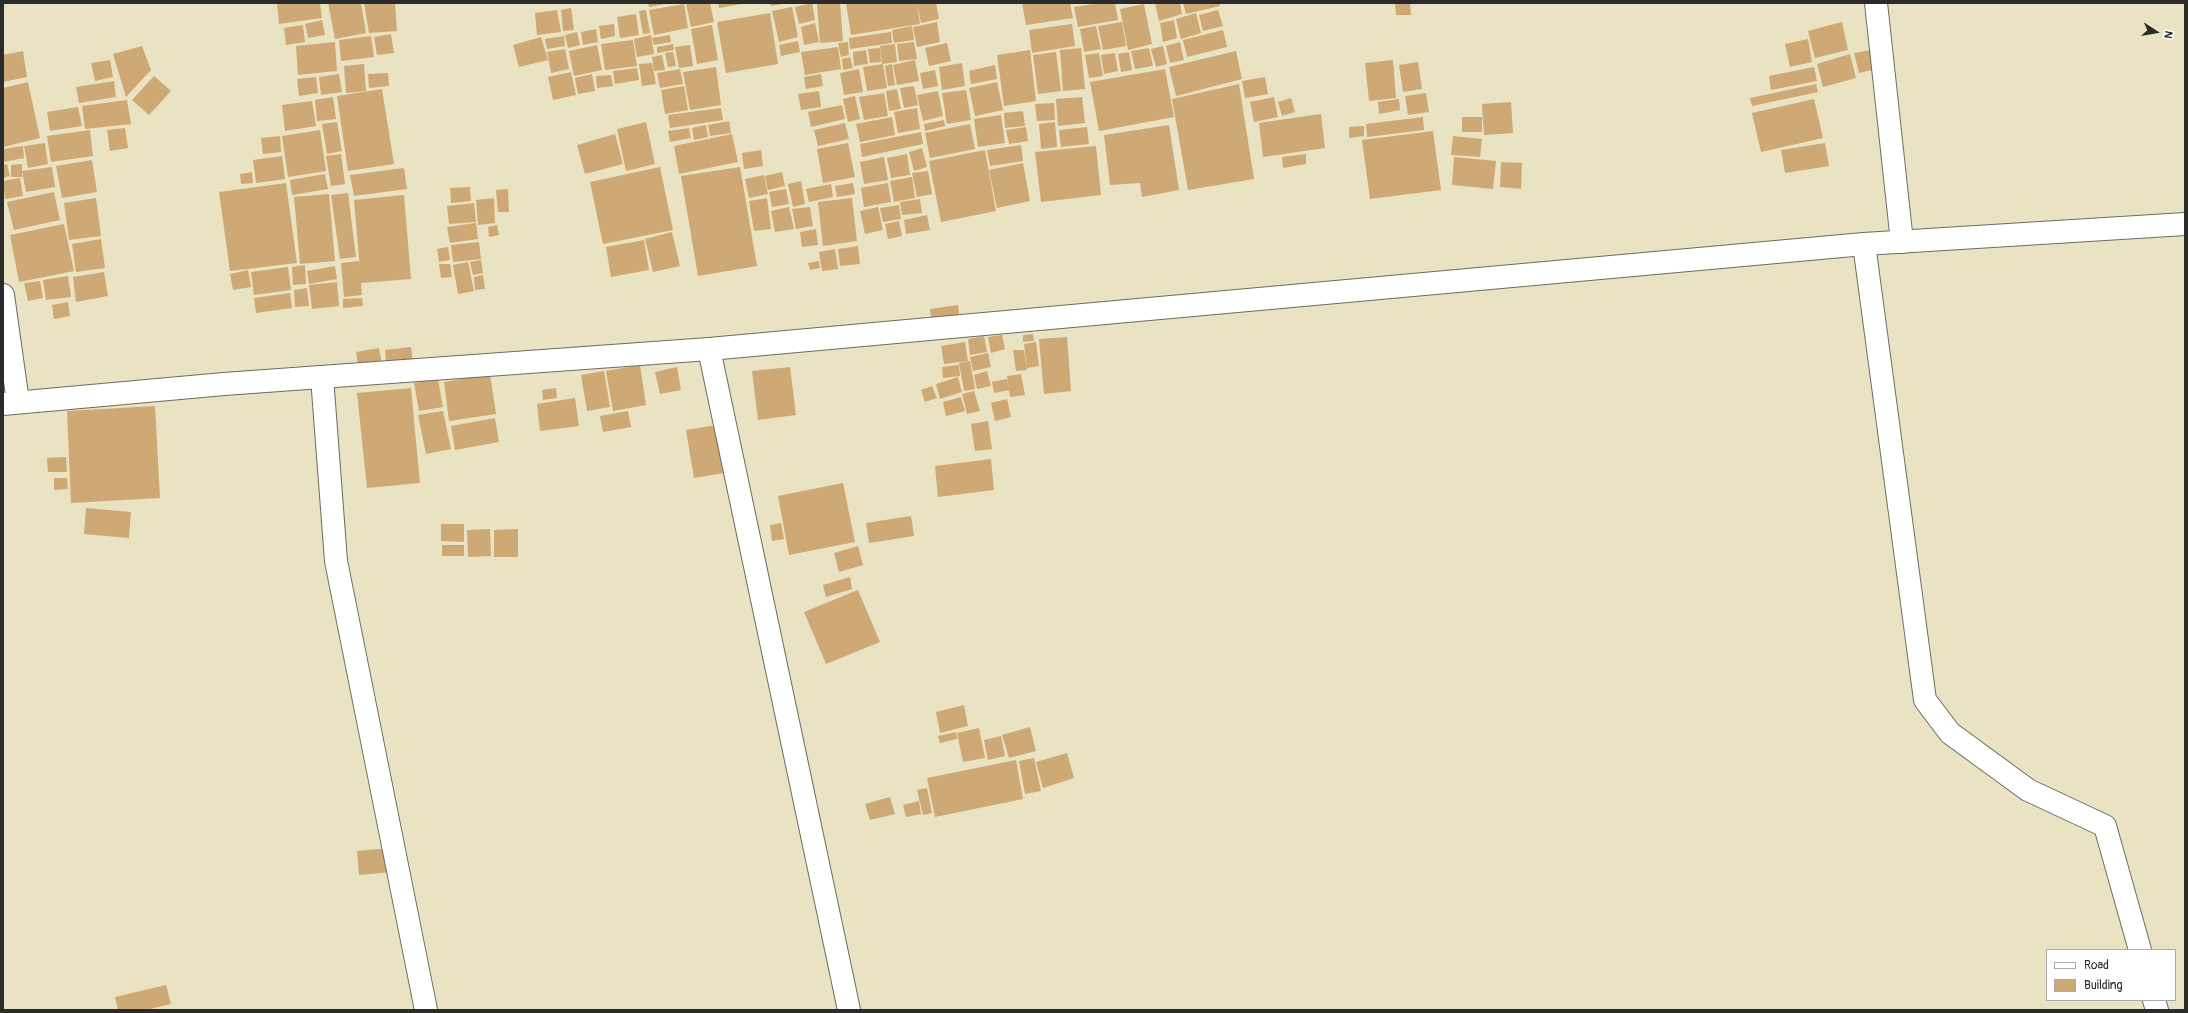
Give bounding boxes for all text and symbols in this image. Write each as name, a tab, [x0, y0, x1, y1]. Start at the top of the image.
north arrow	[2136, 12, 2176, 52]
text: N	[2161, 30, 2175, 40]
legend	[2046, 949, 2176, 1001]
text: Road	[2084, 958, 2109, 973]
text: Building	[2084, 978, 2123, 993]

